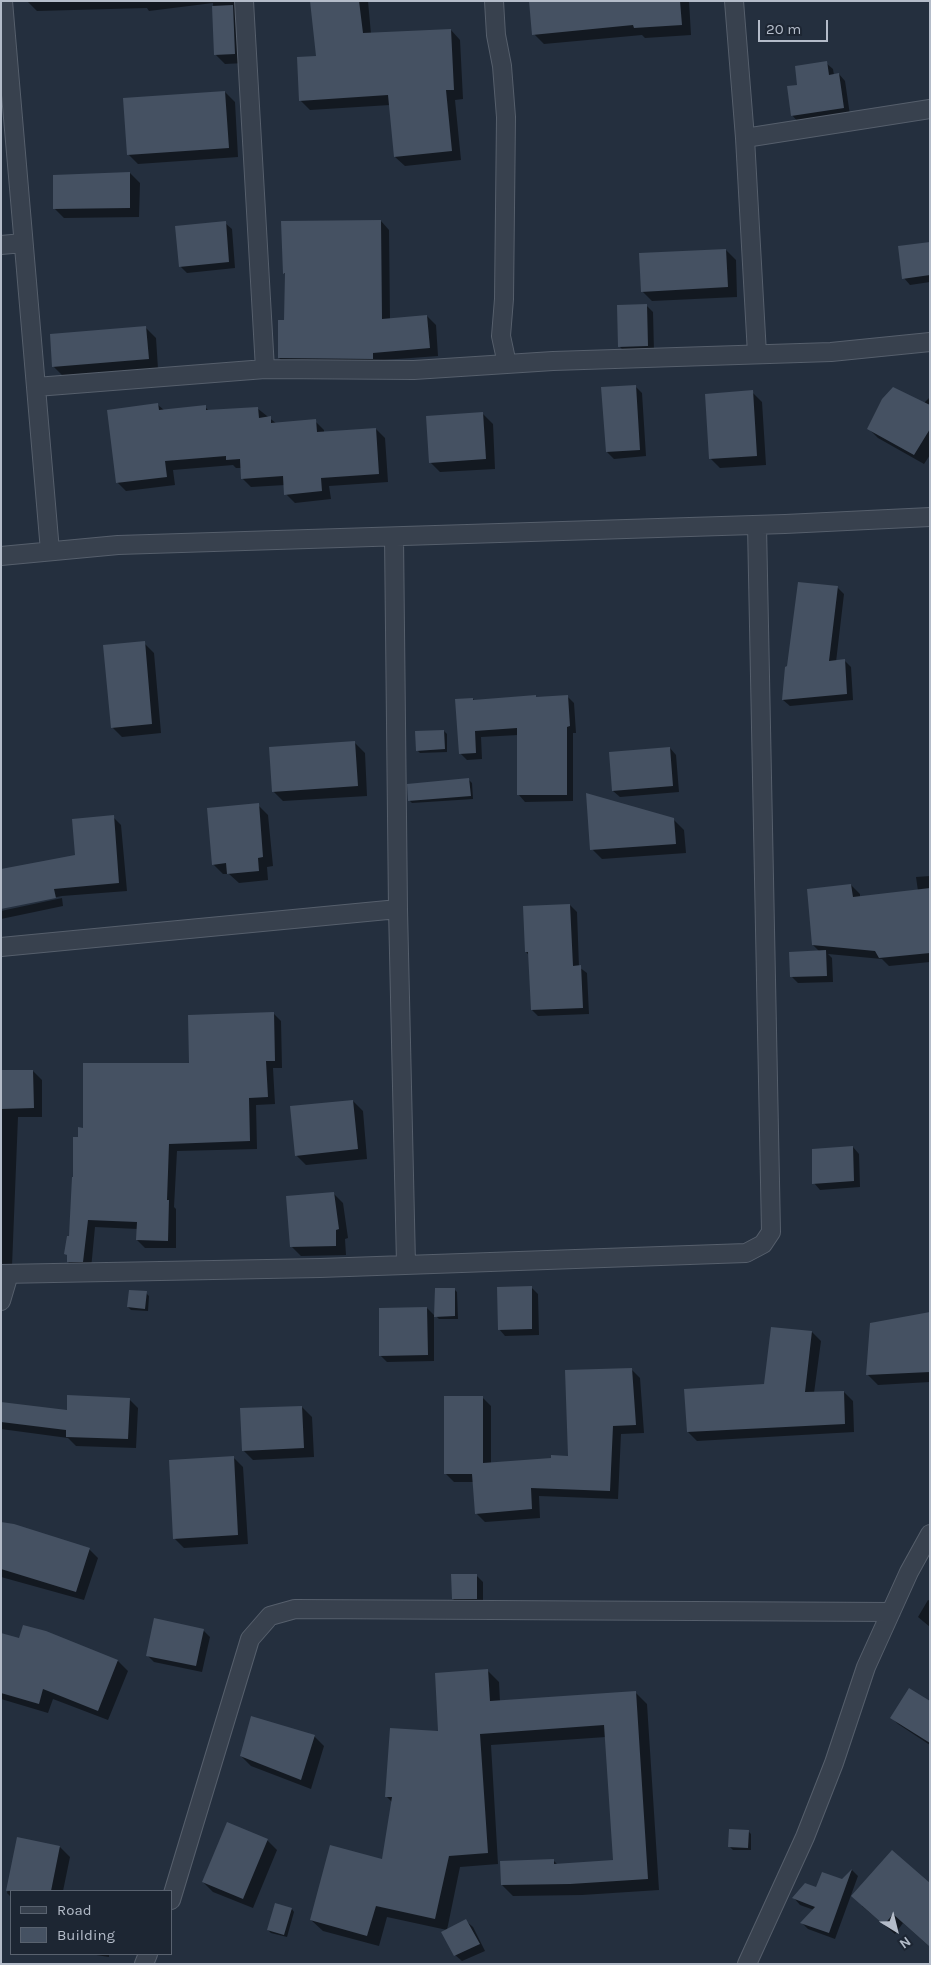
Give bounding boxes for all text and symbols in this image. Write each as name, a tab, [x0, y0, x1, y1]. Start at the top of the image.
scale bar	[761, 10, 831, 42]
text: 20 m	[766, 20, 801, 38]
legend	[10, 1890, 172, 1955]
text: Road	[57, 1901, 92, 1919]
north arrow	[871, 1905, 921, 1955]
text: Building	[57, 1926, 115, 1944]
text: N	[896, 1933, 914, 1952]

